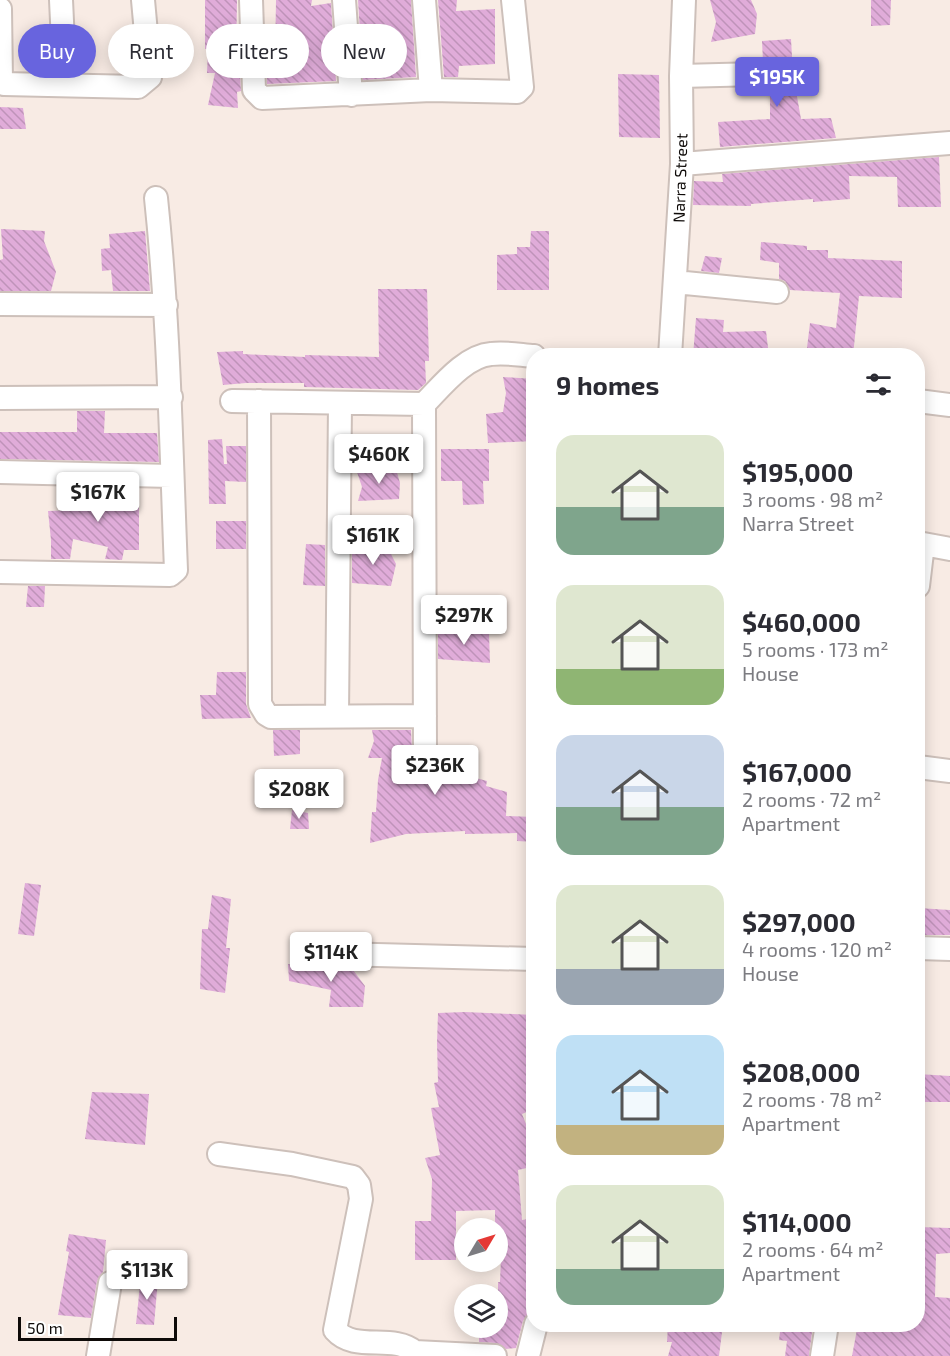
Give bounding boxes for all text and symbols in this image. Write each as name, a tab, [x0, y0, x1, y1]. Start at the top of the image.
chip: Buy	[18, 24, 96, 78]
chip: Rent	[108, 24, 194, 78]
chip: Filters	[206, 24, 309, 78]
chip: New	[321, 24, 407, 78]
pin: $195K	[735, 57, 819, 108]
text: $195K	[749, 64, 805, 88]
street label: Narra Street	[668, 133, 691, 223]
icon: filters	[862, 368, 895, 401]
text: 9 homes	[556, 369, 659, 400]
pin: $460K	[337, 434, 421, 485]
text: $460K	[348, 441, 410, 465]
text: $195,000	[742, 456, 854, 487]
icon: home	[604, 459, 676, 531]
pin: $167K	[56, 472, 140, 523]
text: $167K	[70, 479, 126, 503]
text: 3 rooms · 98 m²	[742, 487, 883, 511]
text: Narra Street	[742, 511, 854, 535]
pin: $161K	[331, 515, 415, 566]
text: $161K	[346, 522, 400, 546]
pin: $297K	[422, 595, 506, 646]
text: $297K	[435, 602, 493, 626]
text: $460,000	[742, 606, 861, 637]
icon: home	[604, 609, 676, 681]
text: 5 rooms · 173 m²	[742, 637, 889, 661]
text: House	[742, 661, 799, 685]
pin: $236K	[393, 745, 477, 796]
text: $236K	[405, 752, 465, 776]
text: $167,000	[742, 756, 852, 787]
icon: home	[604, 759, 676, 831]
pin: $208K	[257, 769, 341, 820]
text: $208K	[269, 776, 329, 800]
text: 2 rooms · 72 m²	[742, 787, 881, 811]
text: Apartment	[742, 811, 840, 835]
text: $297,000	[742, 906, 856, 937]
icon: home	[604, 909, 676, 981]
pin: $114K	[289, 932, 373, 983]
text: 4 rooms · 120 m²	[742, 937, 892, 961]
text: $114K	[304, 939, 358, 963]
text: House	[742, 961, 799, 985]
text: $208,000	[742, 1056, 860, 1087]
icon: home	[604, 1059, 676, 1131]
text: 2 rooms · 78 m²	[742, 1087, 882, 1111]
text: Apartment	[742, 1111, 840, 1135]
text: $114,000	[742, 1206, 852, 1237]
icon: home	[604, 1209, 676, 1281]
north arrow	[454, 1218, 508, 1272]
map controls	[454, 1218, 508, 1338]
text: 2 rooms · 64 m²	[742, 1237, 884, 1261]
pin: $113K	[105, 1250, 189, 1301]
text: $113K	[121, 1257, 173, 1281]
text: Apartment	[742, 1261, 840, 1285]
button: layers	[454, 1284, 508, 1338]
scale bar	[18, 1314, 177, 1342]
text: 50 m	[27, 1318, 63, 1337]

